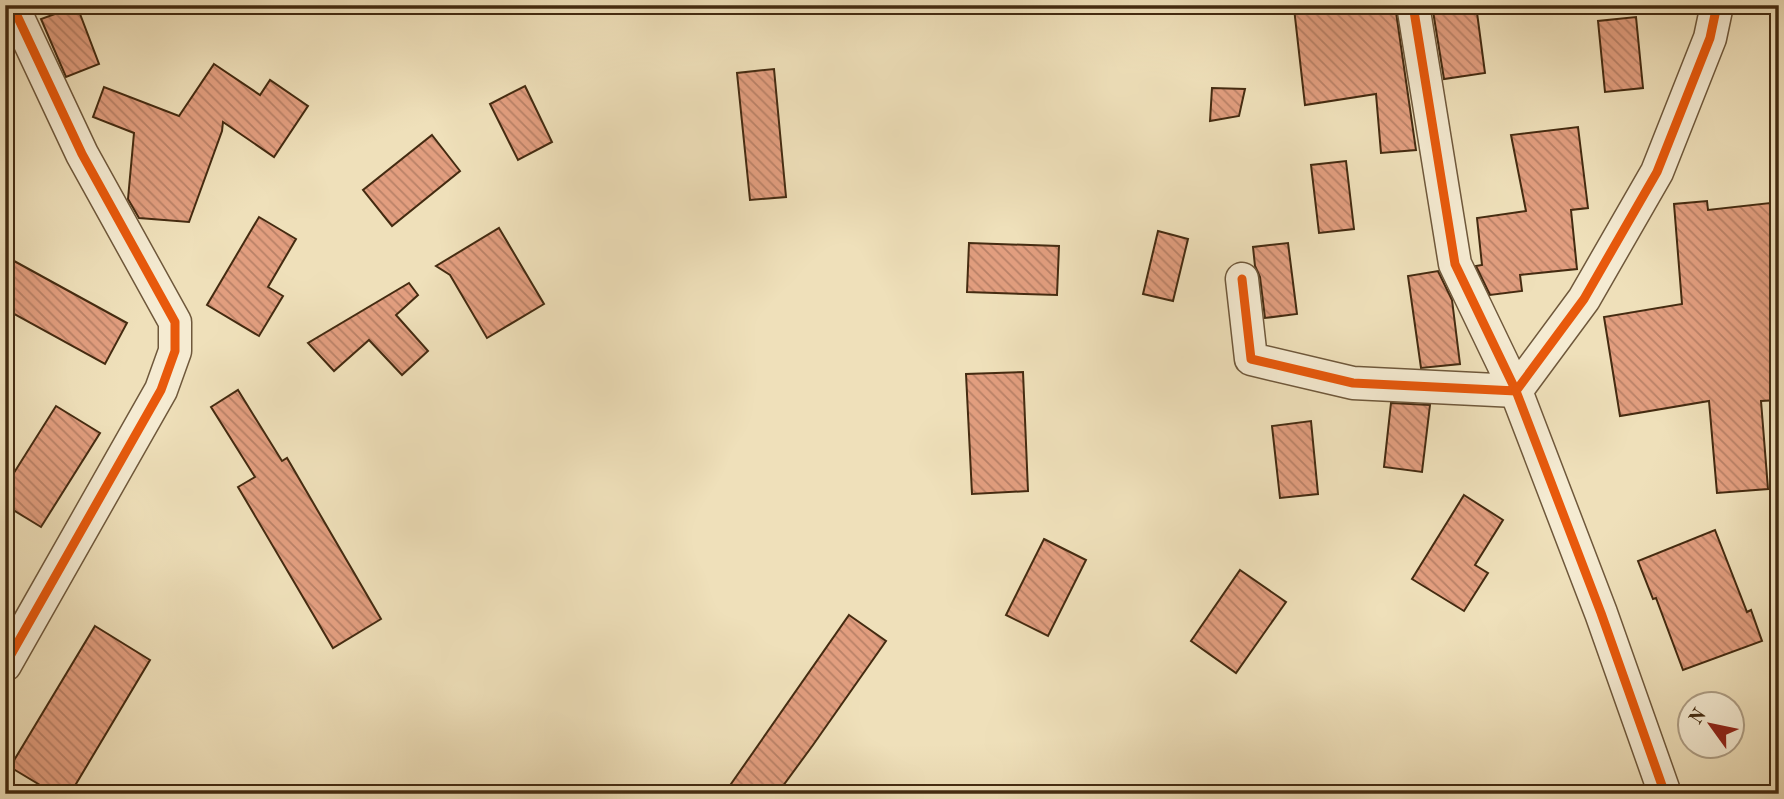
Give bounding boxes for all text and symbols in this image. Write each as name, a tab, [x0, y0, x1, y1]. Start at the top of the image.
north arrow	[1676, 690, 1746, 760]
text: N	[1687, 705, 1711, 728]

